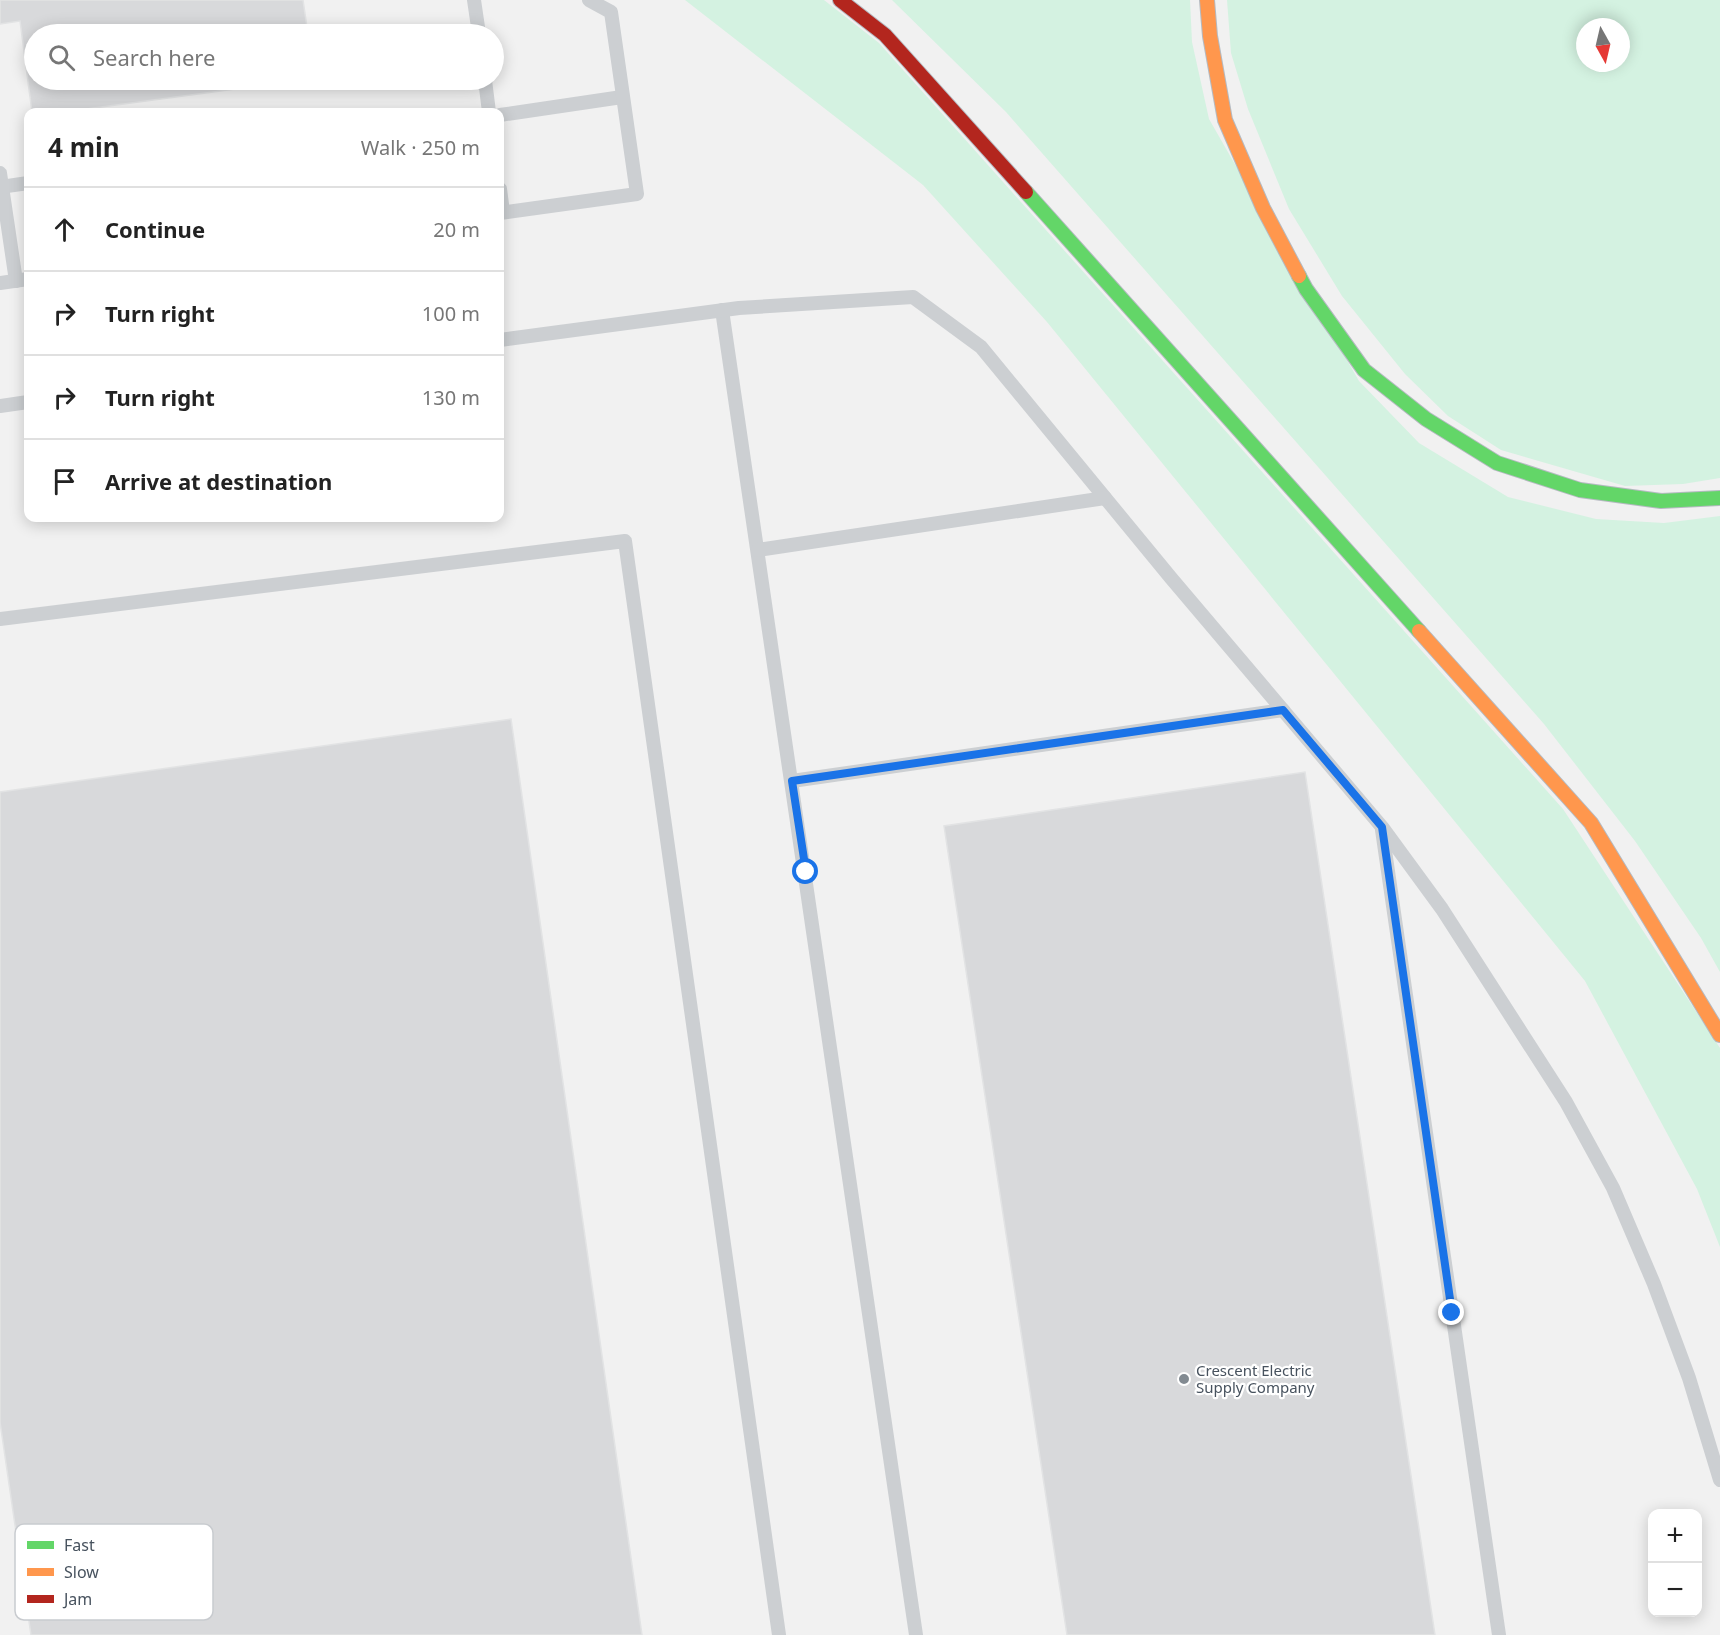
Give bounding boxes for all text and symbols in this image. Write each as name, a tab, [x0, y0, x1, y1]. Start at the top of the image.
north arrow	[1576, 18, 1630, 72]
search box	[24, 24, 504, 90]
icon: search	[45, 41, 78, 74]
text: Search here	[93, 42, 215, 72]
text: 4 min	[48, 129, 120, 165]
text: Walk · 250 m	[361, 134, 480, 161]
icon: ahead	[48, 213, 81, 246]
text: Continue	[105, 214, 205, 244]
text: 20 m	[433, 216, 480, 243]
icon: right	[48, 297, 81, 330]
text: Turn right	[105, 298, 215, 328]
text: 100 m	[422, 300, 480, 327]
icon: right	[48, 381, 81, 414]
text: Turn right	[105, 382, 215, 412]
text: 130 m	[422, 384, 480, 411]
icon: arrive	[48, 465, 81, 498]
text: Arrive at destination	[105, 466, 332, 496]
route start	[792, 858, 818, 884]
route end	[1438, 1299, 1464, 1325]
place label: Crescent Electric Supply Company	[1196, 1360, 1315, 1397]
marker: Crescent Electric Supply Company	[1177, 1372, 1191, 1386]
map controls	[1648, 1509, 1702, 1617]
button: +	[1648, 1509, 1702, 1563]
legend	[15, 1524, 213, 1620]
text: Fast	[64, 1534, 95, 1556]
text: Slow	[64, 1561, 99, 1583]
button: −	[1648, 1563, 1702, 1617]
text: Jam	[62, 1588, 92, 1610]

